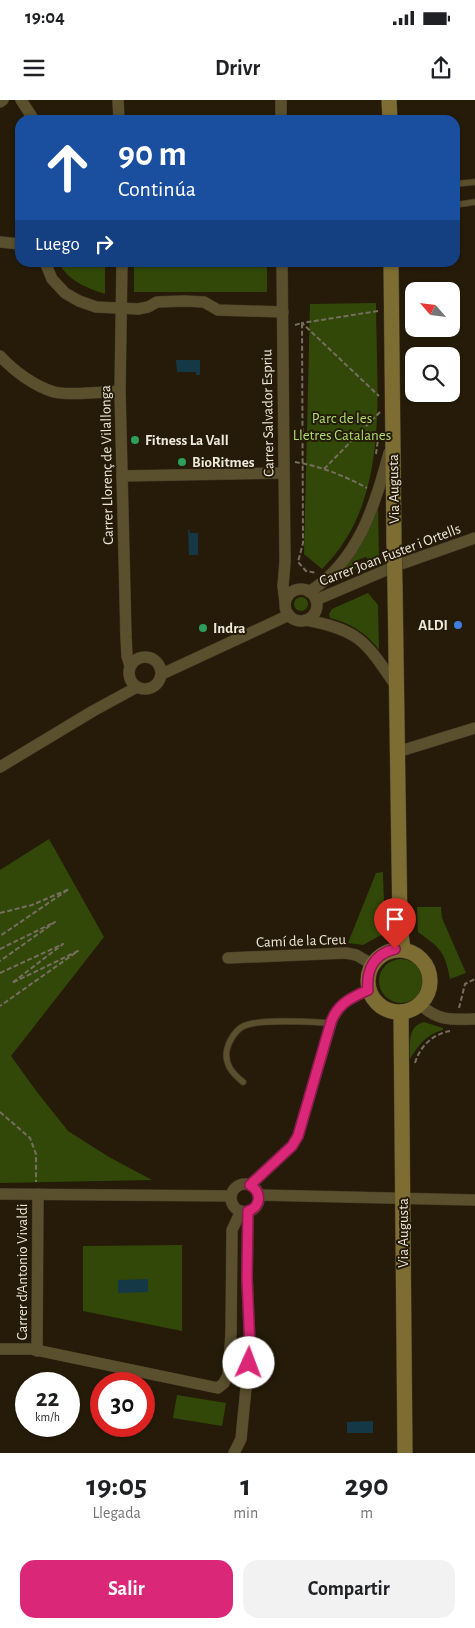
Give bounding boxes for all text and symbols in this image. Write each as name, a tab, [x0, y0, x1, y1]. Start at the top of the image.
text: 19:04	[25, 8, 65, 27]
icon: menu	[20, 54, 48, 82]
icon: share	[427, 54, 455, 82]
text: Drivr	[215, 57, 260, 79]
icon: ahead	[35, 135, 100, 200]
text: 90 m	[118, 137, 187, 172]
text: Continúa	[118, 178, 196, 200]
icon: right	[90, 230, 118, 258]
text: Luego	[35, 235, 80, 254]
north arrow	[405, 282, 460, 338]
map controls	[405, 282, 460, 402]
button: search	[405, 347, 460, 402]
street label: Carrer Salvador Espriu	[259, 349, 277, 477]
street label: Carrer Llorenç de Vilallonga	[98, 385, 116, 545]
park label: Parc de les Lletres Catalanes	[293, 411, 391, 443]
place label: Fitness La Vall	[145, 433, 229, 448]
marker: Fitness La Vall	[129, 434, 141, 446]
street label: Via Augusta	[386, 454, 402, 524]
place label: BioRitmes	[192, 455, 255, 470]
marker: BioRitmes	[176, 456, 188, 468]
street label: Carrer Joan Fuster i Ortells	[317, 521, 463, 589]
place label: ALDI	[418, 618, 448, 633]
marker: ALDI	[452, 619, 464, 631]
place label: Indra	[213, 621, 245, 636]
marker: Indra	[197, 622, 209, 634]
pin	[374, 898, 416, 949]
icon: arrive	[381, 905, 409, 933]
street label: Camí de la Creu	[256, 932, 347, 950]
street label: Via Augusta	[396, 1198, 411, 1268]
street label: Carrer d'Antonio Vivaldi	[15, 1204, 30, 1340]
position arrow	[222, 1336, 274, 1388]
speed limit sign: 30	[90, 1372, 155, 1437]
text: 22	[36, 1386, 59, 1411]
text: km/h	[35, 1411, 60, 1423]
text: 19:05	[86, 1471, 147, 1501]
text: 1	[240, 1471, 251, 1501]
text: 290	[344, 1471, 389, 1501]
text: Llegada	[92, 1505, 141, 1521]
text: min	[233, 1505, 258, 1521]
text: m	[360, 1505, 373, 1521]
button: Salir	[20, 1560, 233, 1618]
button: Compartir	[243, 1560, 455, 1618]

